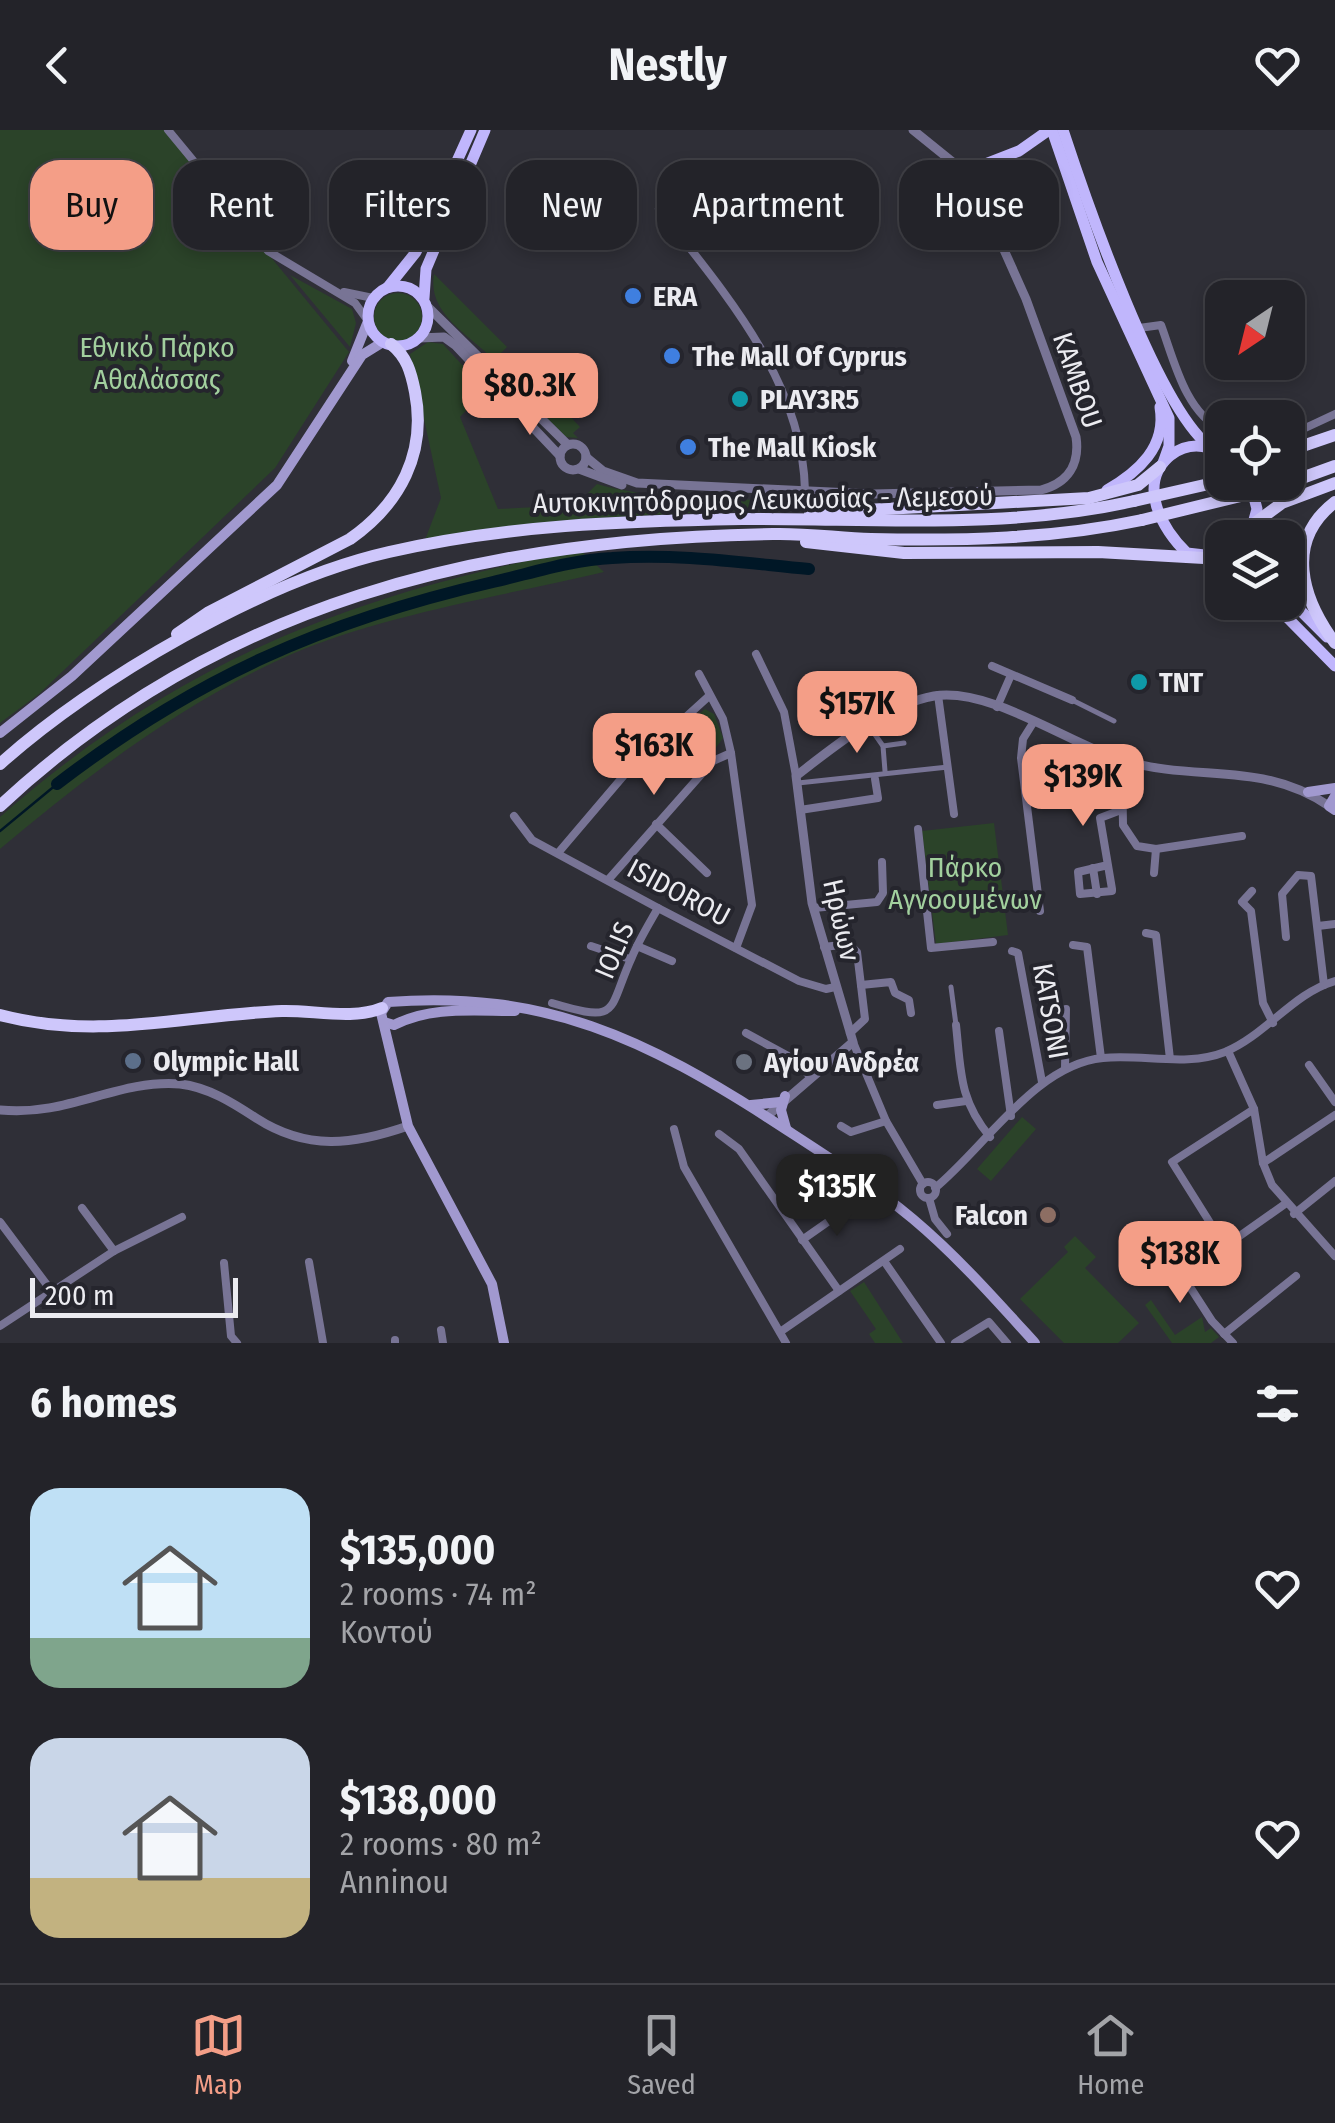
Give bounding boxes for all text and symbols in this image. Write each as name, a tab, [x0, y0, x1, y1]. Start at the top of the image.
icon: back	[30, 38, 85, 93]
text: Nestly	[608, 38, 727, 92]
icon: heart	[1250, 38, 1305, 93]
chip: Buy	[30, 160, 153, 250]
chip: Rent	[173, 160, 309, 250]
chip: Filters	[329, 160, 486, 250]
chip: New	[506, 160, 637, 250]
chip: Apartment	[657, 160, 879, 250]
chip: House	[899, 160, 1059, 250]
place label: ERA	[653, 280, 698, 313]
north arrow	[1205, 280, 1305, 380]
map controls	[1205, 280, 1305, 620]
marker: ERA	[622, 285, 644, 307]
street label: KAMBOU	[1046, 328, 1109, 432]
park label: Εθνικό Πάρκο Αθαλάσσας	[79, 331, 235, 396]
place label: The Mall Of Cyprus	[692, 340, 907, 373]
marker: The Mall Of Cyprus	[661, 345, 683, 367]
pin: $80.3K	[449, 353, 611, 438]
text: $80.3K	[484, 366, 576, 404]
place label: PLAY3R5	[760, 383, 859, 416]
marker: PLAY3R5	[729, 388, 751, 410]
button: locate	[1205, 400, 1305, 500]
place label: The Mall Kiosk	[708, 431, 877, 464]
marker: The Mall Kiosk	[677, 436, 699, 458]
street label: Αυτοκινητόδρομος Λευκωσίας - Λεμεσού	[533, 479, 993, 520]
button: layers	[1205, 520, 1305, 620]
place label: TNT	[1159, 666, 1203, 699]
pin: $157K	[787, 671, 927, 756]
marker: TNT	[1128, 671, 1150, 693]
text: $157K	[819, 684, 895, 722]
pin: $163K	[584, 713, 724, 798]
text: $163K	[615, 726, 693, 764]
pin: $139K	[1013, 744, 1153, 829]
text: $139K	[1044, 757, 1122, 795]
park label: Πάρκο Αγνοουμένων	[888, 851, 1042, 916]
street label: ISIDOROU	[622, 852, 736, 933]
street label: Ηρώων	[816, 876, 867, 964]
street label: IOLIS	[588, 917, 641, 984]
street label: KATSONI	[1026, 961, 1075, 1061]
place label: Olympic Hall	[153, 1045, 299, 1078]
place label: Αγίου Ανδρέα	[763, 1046, 919, 1079]
marker: Olympic Hall	[122, 1050, 144, 1072]
marker: Αγίου Ανδρέα	[733, 1051, 755, 1073]
pin: $135K	[767, 1154, 907, 1239]
text: $135K	[798, 1167, 876, 1205]
place label: Falcon	[955, 1199, 1028, 1232]
marker: Falcon	[1037, 1204, 1059, 1226]
pin: $138K	[1110, 1221, 1250, 1306]
text: $138K	[1141, 1234, 1219, 1272]
scale bar	[30, 1273, 238, 1318]
text: 200 m	[45, 1279, 115, 1312]
icon: filters	[1250, 1376, 1305, 1431]
text: 6 homes	[30, 1378, 177, 1428]
text: $135,000	[340, 1525, 495, 1575]
icon: home	[110, 1528, 230, 1648]
icon: heart	[1250, 1561, 1305, 1616]
text: 2 rooms · 74 m²	[340, 1575, 537, 1613]
text: Κοντού	[340, 1613, 433, 1651]
text: $138,000	[340, 1775, 497, 1825]
icon: home	[110, 1778, 230, 1898]
icon: heart	[1250, 1811, 1305, 1866]
text: 2 rooms · 80 m²	[340, 1825, 542, 1863]
text: Anninou	[340, 1863, 449, 1901]
tab: Map	[191, 2008, 246, 2101]
tab: Saved	[627, 2008, 696, 2101]
tab: Home	[1077, 2008, 1144, 2101]

